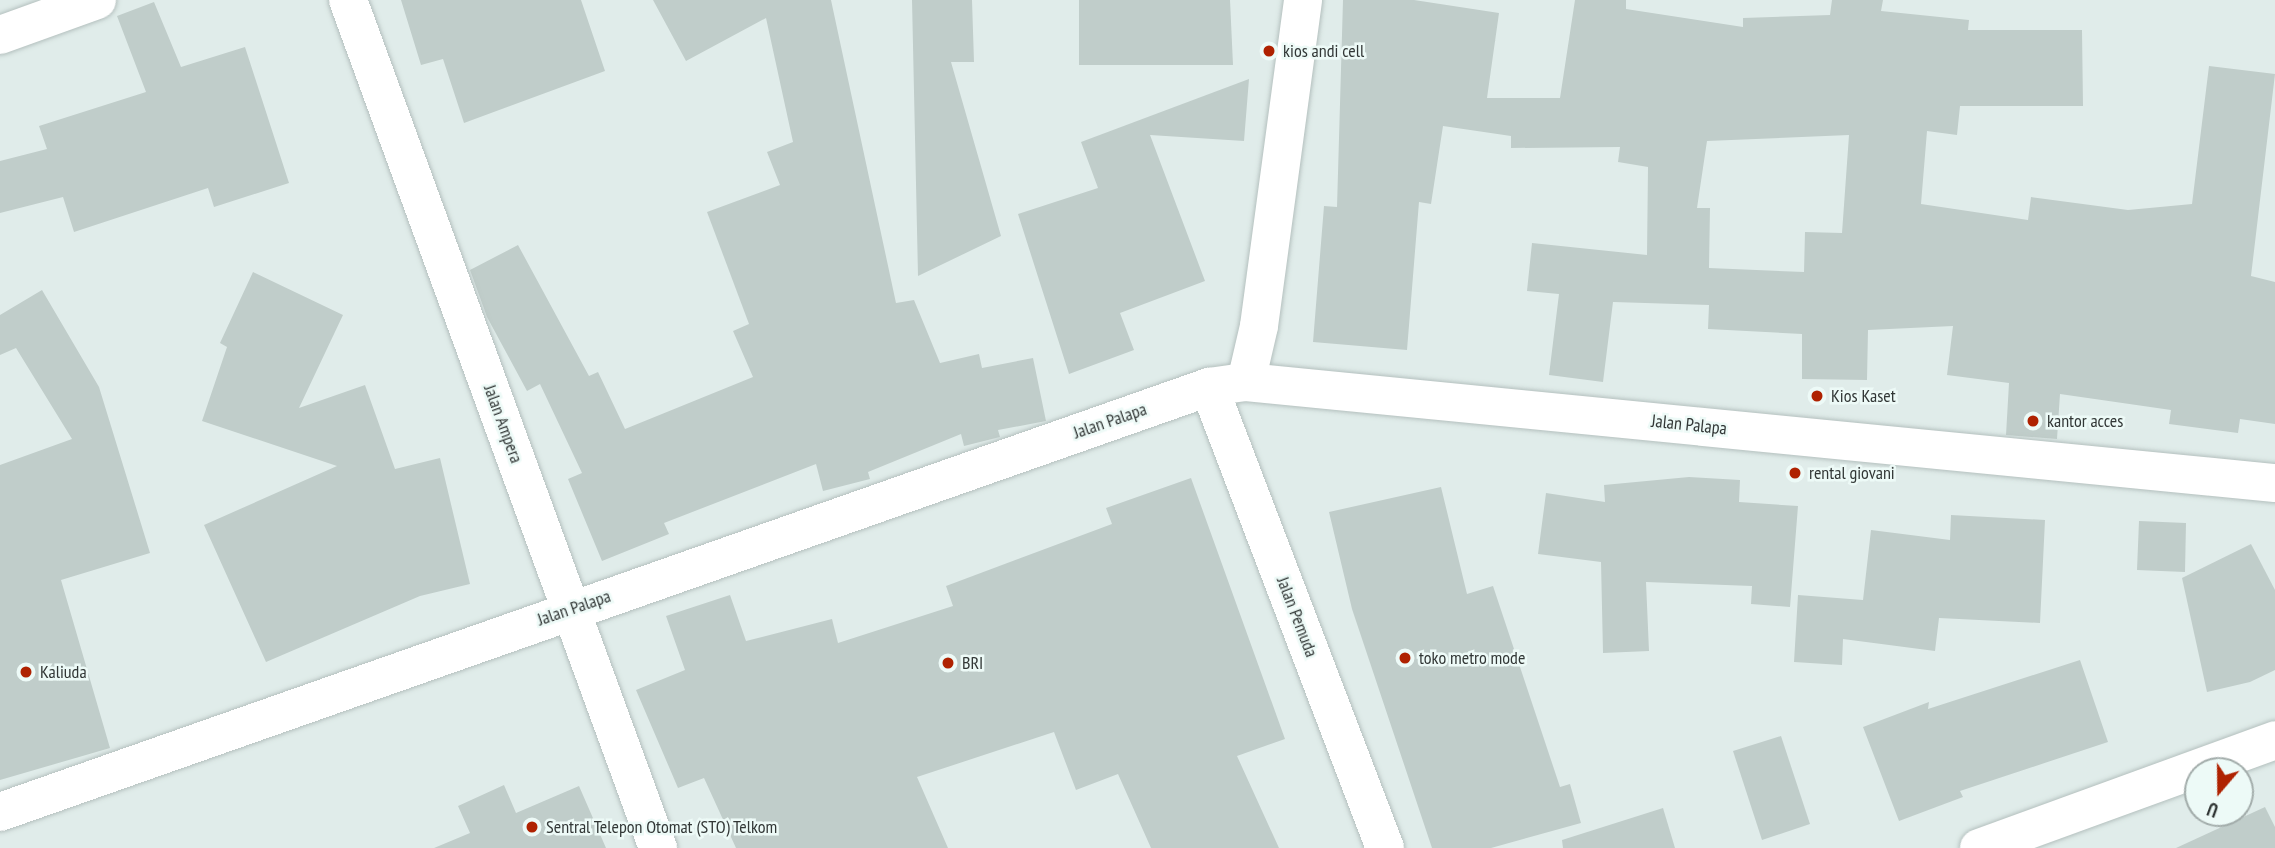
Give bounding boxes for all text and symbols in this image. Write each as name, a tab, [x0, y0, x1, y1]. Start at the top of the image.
place label: kios andi cell	[1283, 40, 1364, 62]
marker: kios andi cell	[1261, 43, 1277, 59]
street label: Jalan Ampera	[479, 382, 527, 466]
place label: Kios Kaset	[1831, 385, 1896, 407]
marker: Kios Kaset	[1809, 388, 1825, 404]
street label: Jalan Palapa	[1071, 398, 1149, 444]
street label: Jalan Palapa	[1650, 410, 1728, 440]
place label: kantor acces	[2047, 410, 2123, 432]
marker: kantor acces	[2025, 413, 2041, 429]
place label: rental giovani	[1809, 462, 1895, 484]
marker: rental giovani	[1787, 465, 1803, 481]
street label: Jalan Pemuda	[1272, 574, 1322, 660]
street label: Jalan Palapa	[535, 585, 613, 631]
place label: toko metro mode	[1419, 647, 1525, 669]
marker: toko metro mode	[1397, 650, 1413, 666]
place label: BRI	[962, 652, 983, 674]
marker: BRI	[940, 655, 956, 671]
place label: Kaliuda	[40, 661, 87, 683]
marker: Kaliuda	[18, 664, 34, 680]
north arrow	[2184, 757, 2254, 827]
text: U	[2204, 797, 2221, 823]
place label: Sentral Telepon Otomat (STO) Telkom	[546, 816, 778, 838]
marker: Sentral Telepon Otomat (STO) Telkom	[524, 819, 540, 835]

